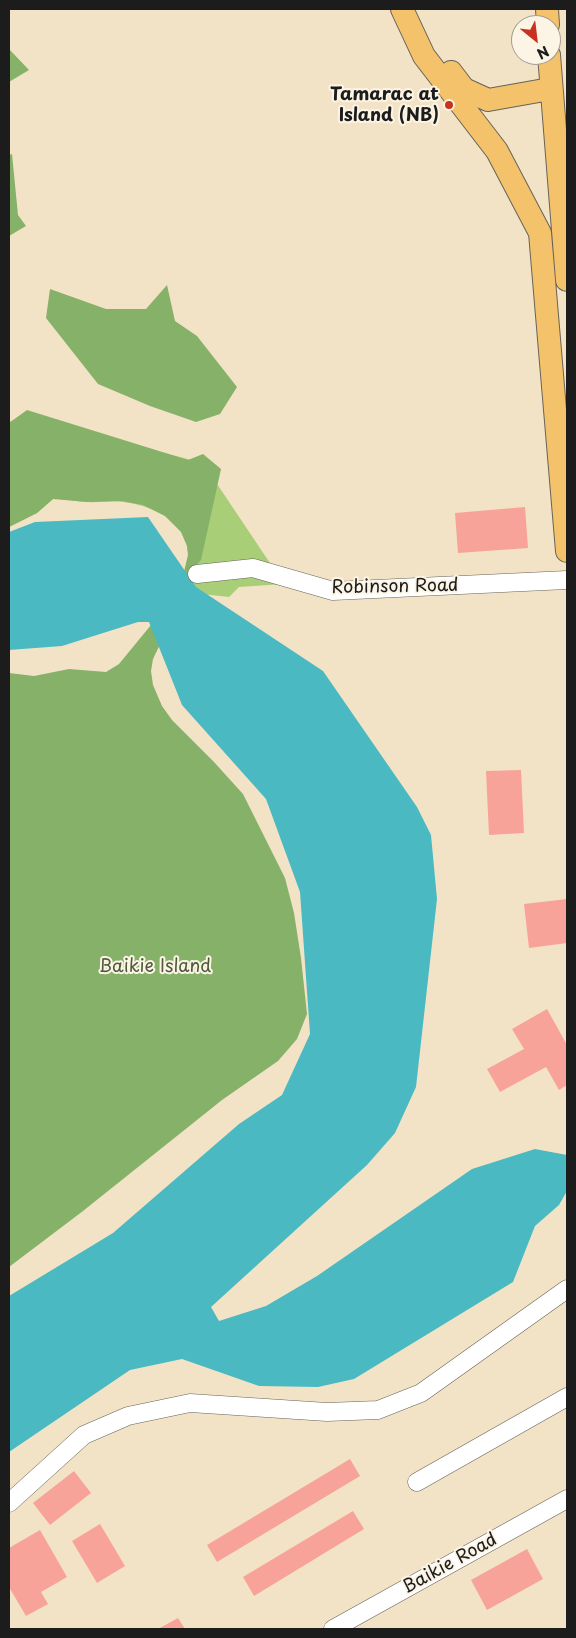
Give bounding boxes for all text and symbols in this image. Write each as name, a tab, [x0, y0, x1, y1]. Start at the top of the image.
north arrow	[511, 15, 561, 65]
text: N	[533, 41, 553, 65]
place label: Tamarac at Island (NB)	[330, 84, 439, 126]
marker: Tamarac at Island (NB)	[443, 99, 455, 111]
street label: Robinson Road	[331, 575, 459, 599]
park label: Baikie Island	[99, 956, 211, 978]
street label: Baikie Road	[399, 1529, 501, 1599]

